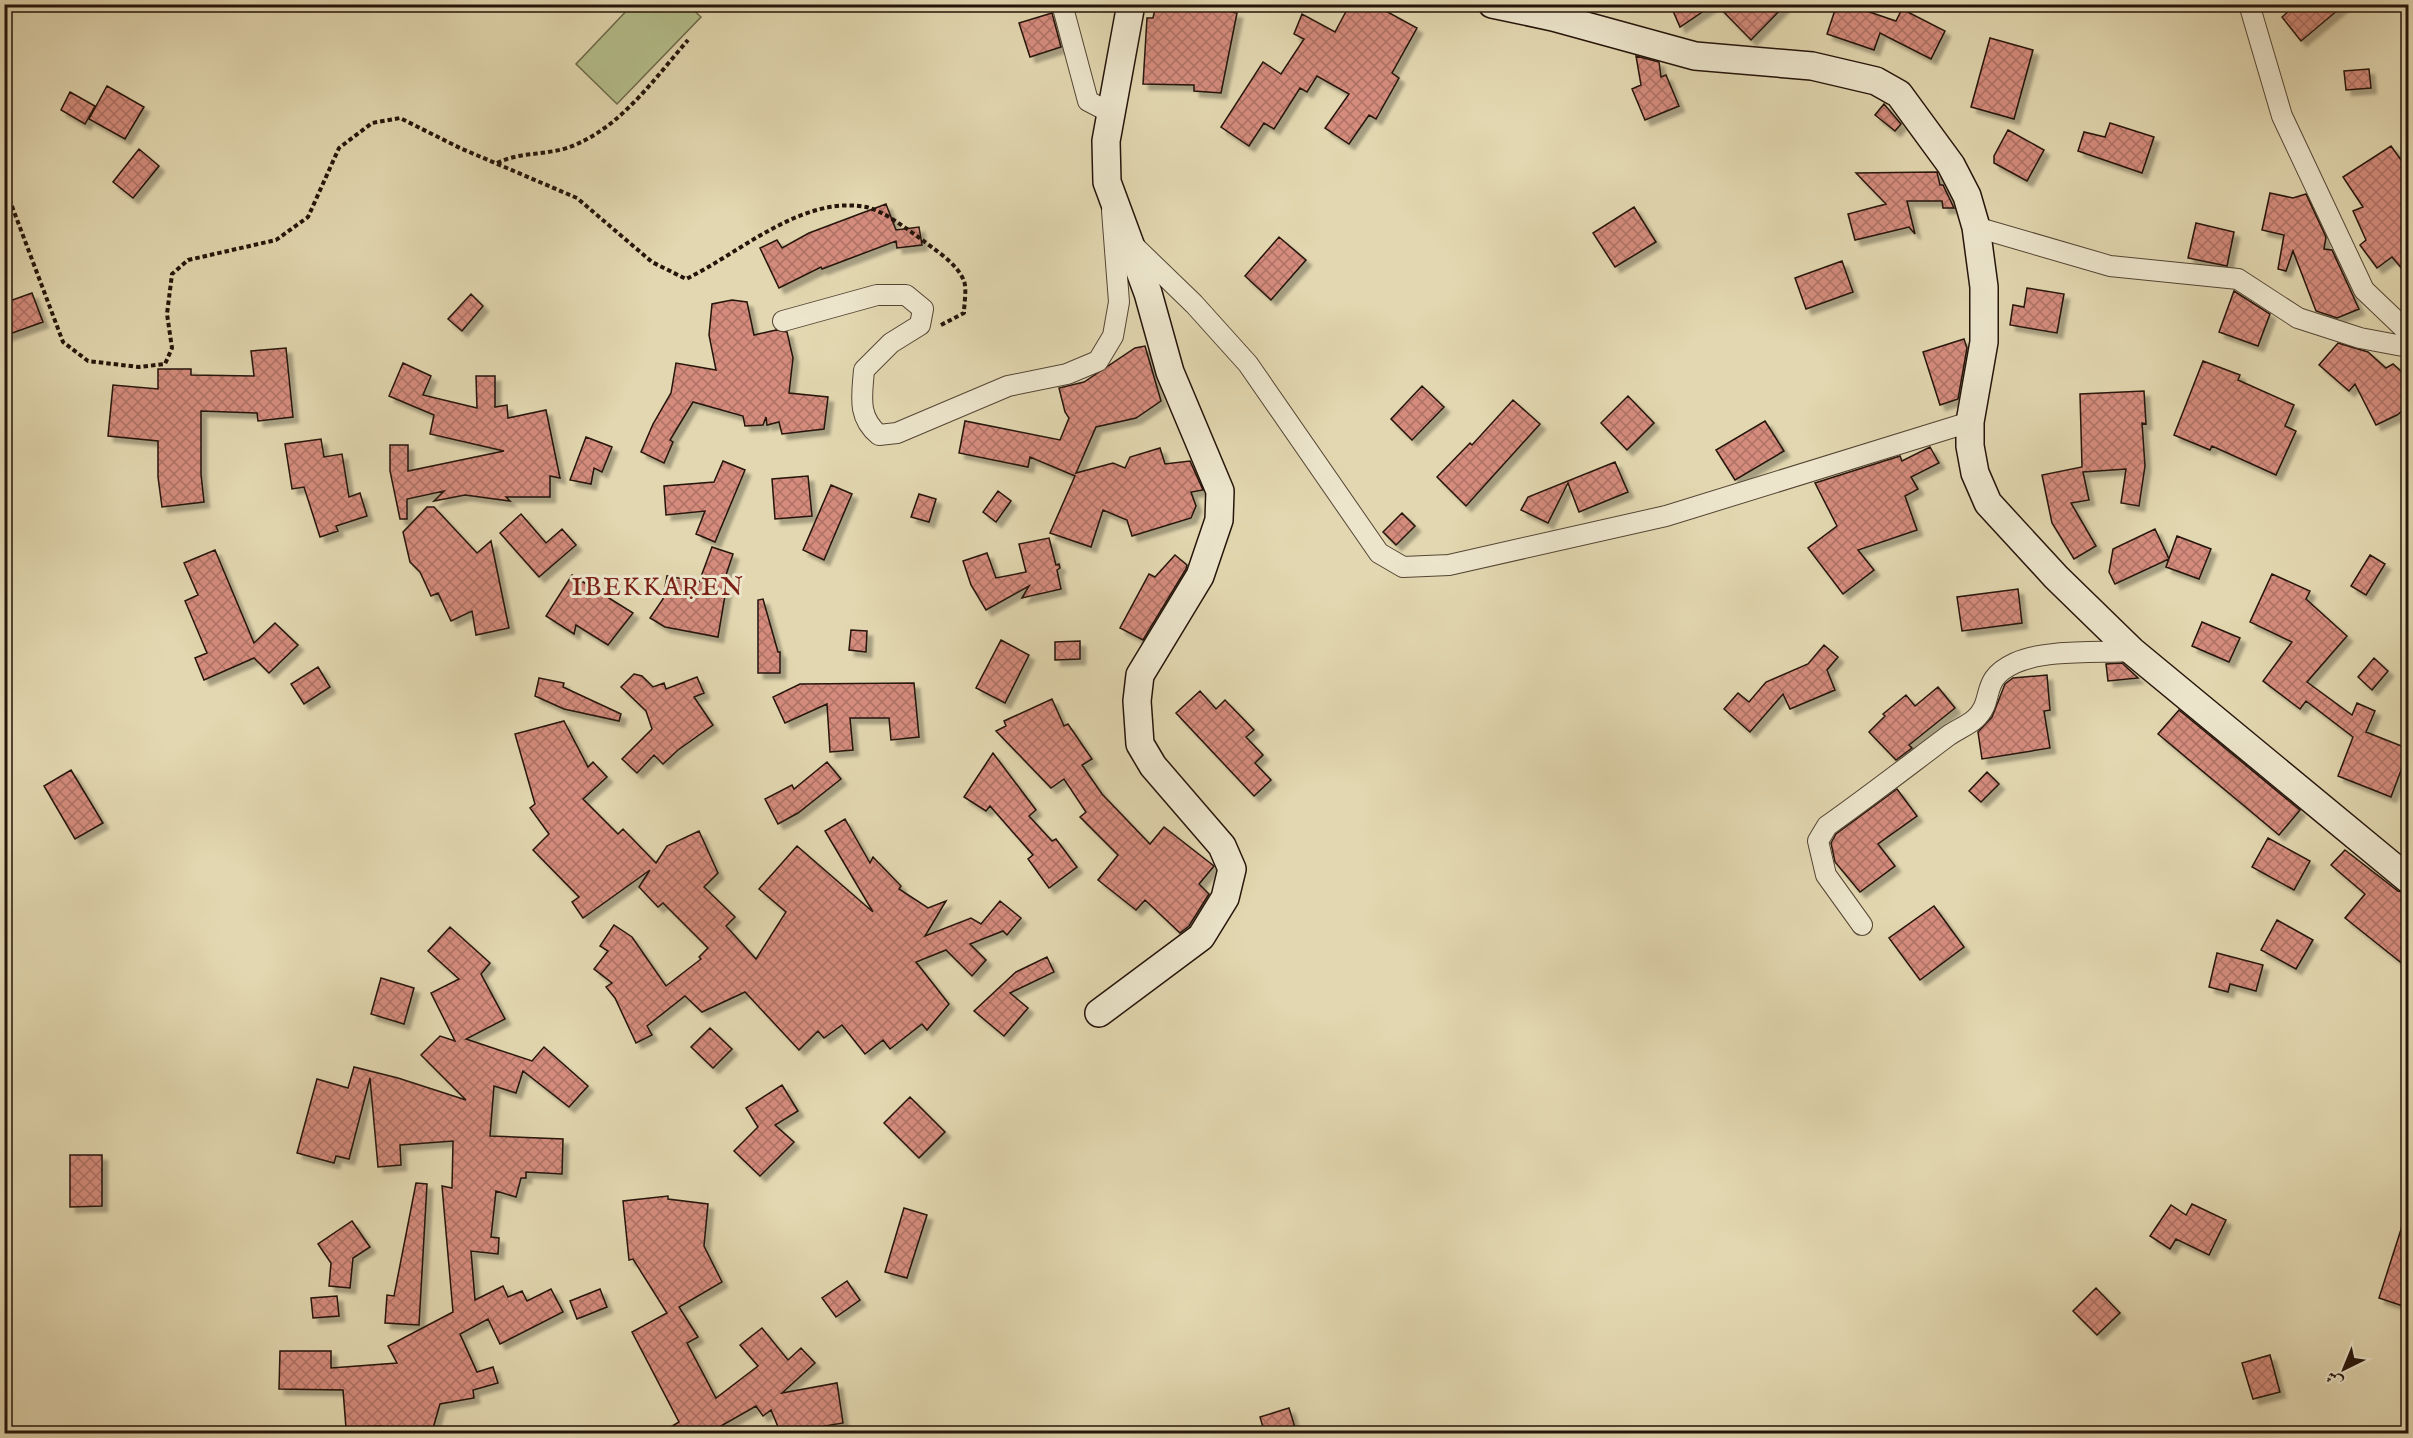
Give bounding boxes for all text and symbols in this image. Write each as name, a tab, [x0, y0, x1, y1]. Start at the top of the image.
district label: IBEKKAṚEN	[572, 571, 744, 604]
north arrow	[2314, 1339, 2374, 1399]
text: ش	[2323, 1366, 2348, 1391]

